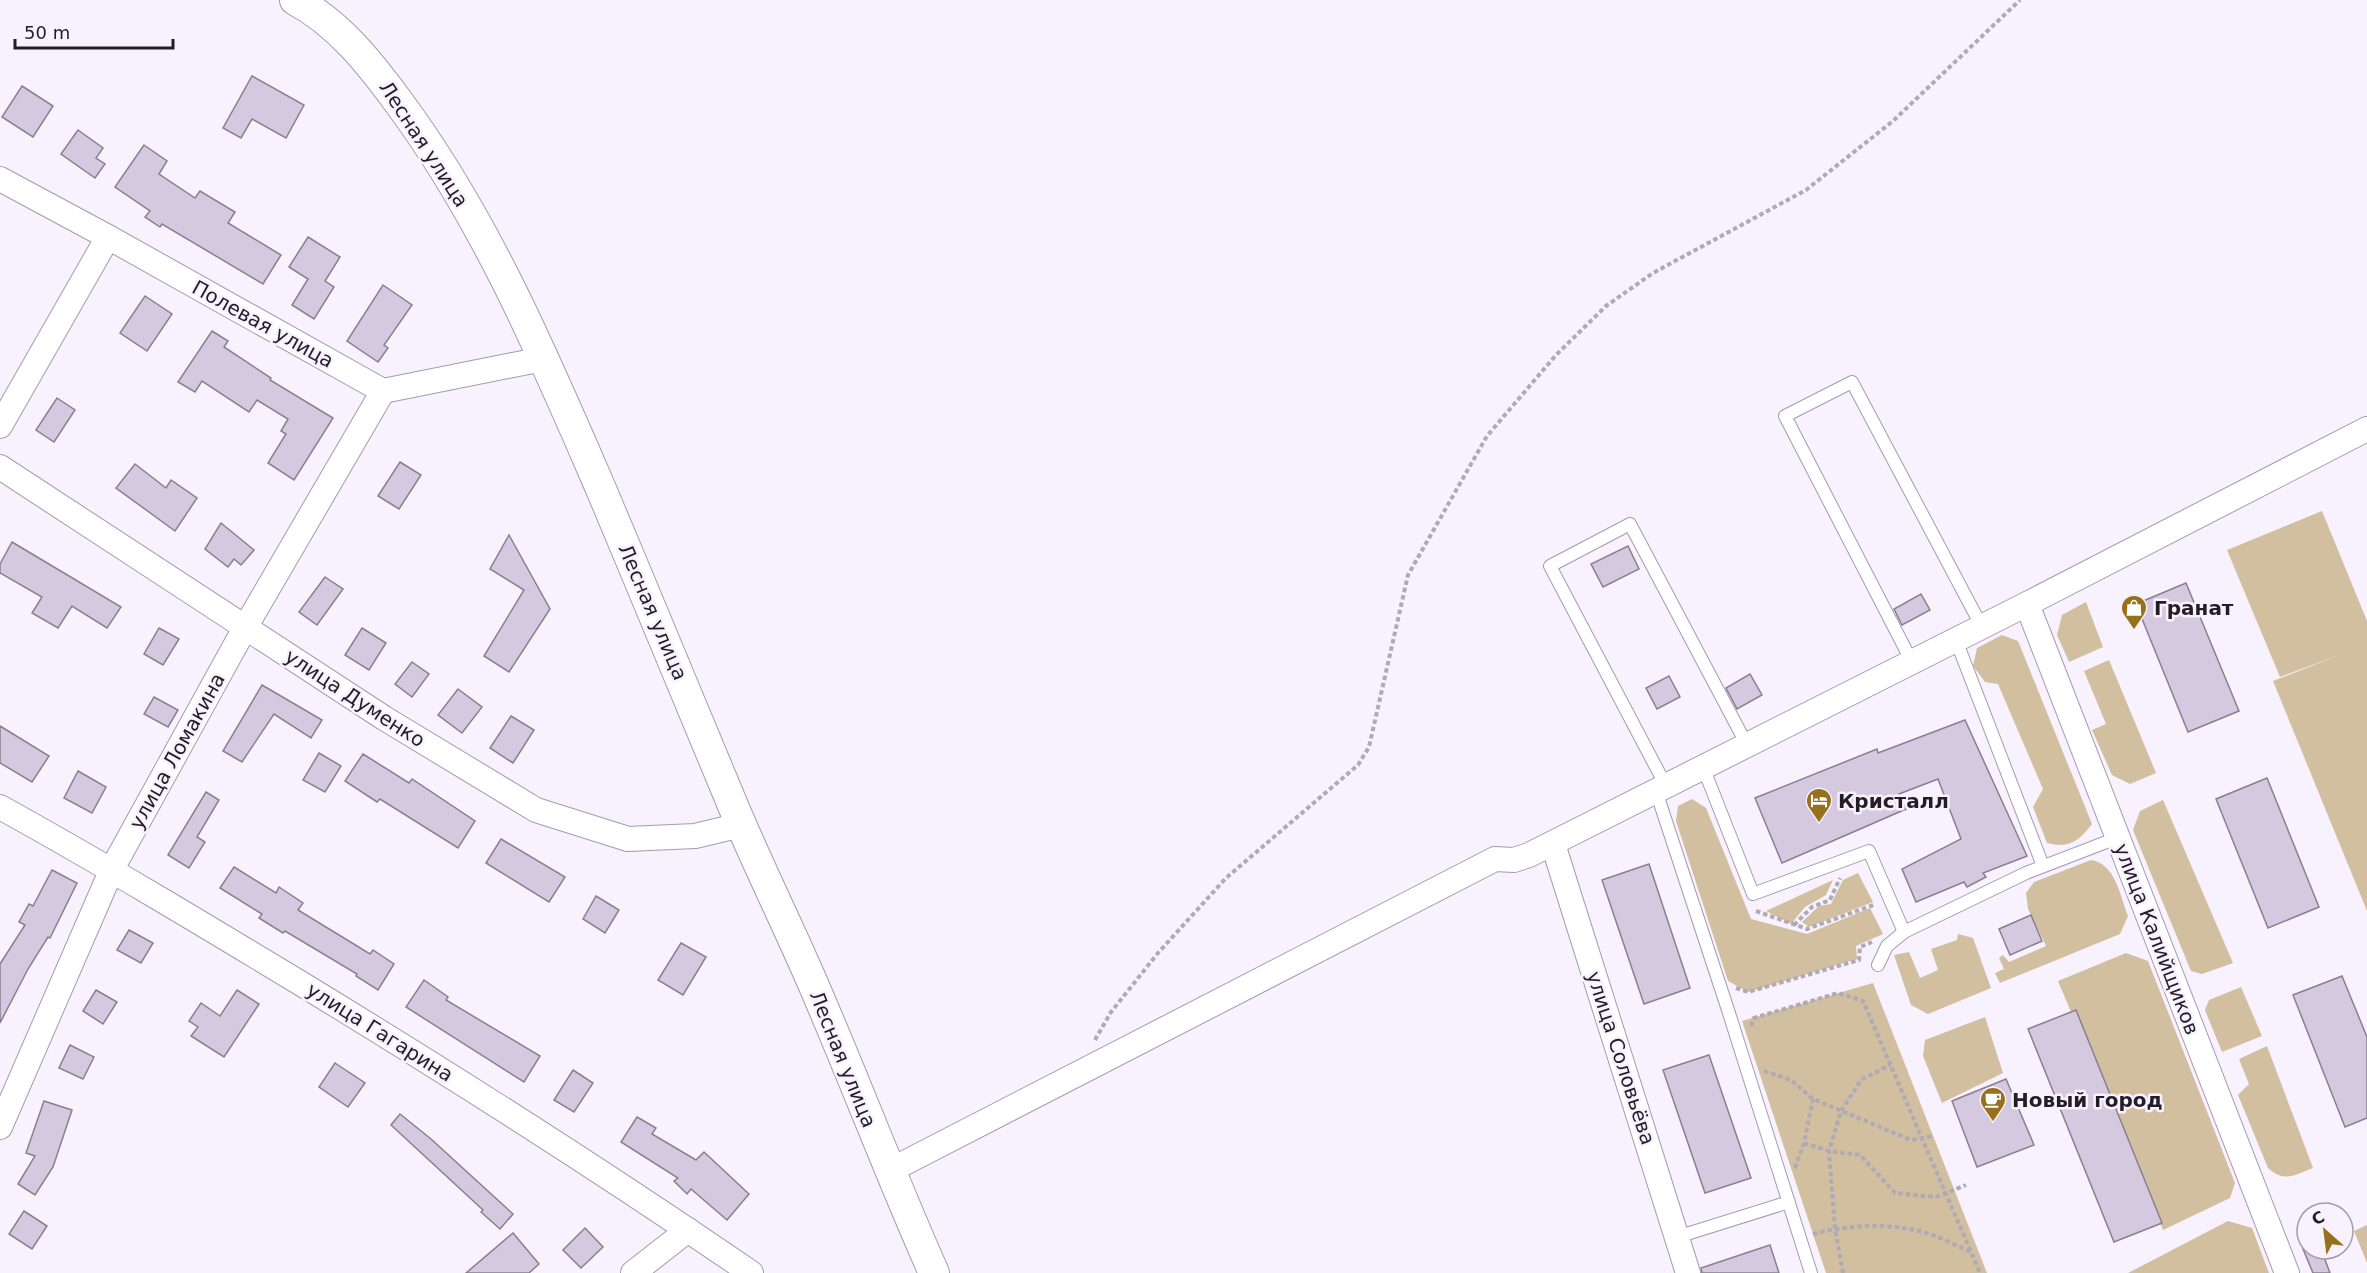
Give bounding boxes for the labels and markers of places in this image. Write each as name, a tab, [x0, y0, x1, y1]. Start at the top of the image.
shop icon: Гранат	[2119, 593, 2149, 631]
place label: Гранат	[2154, 596, 2234, 620]
hotel icon: Кристалл	[1804, 786, 1834, 824]
place label: Кристалл	[1838, 789, 1949, 813]
cafe icon: Новый город	[1978, 1085, 2008, 1123]
place label: Новый город	[2012, 1088, 2163, 1112]

